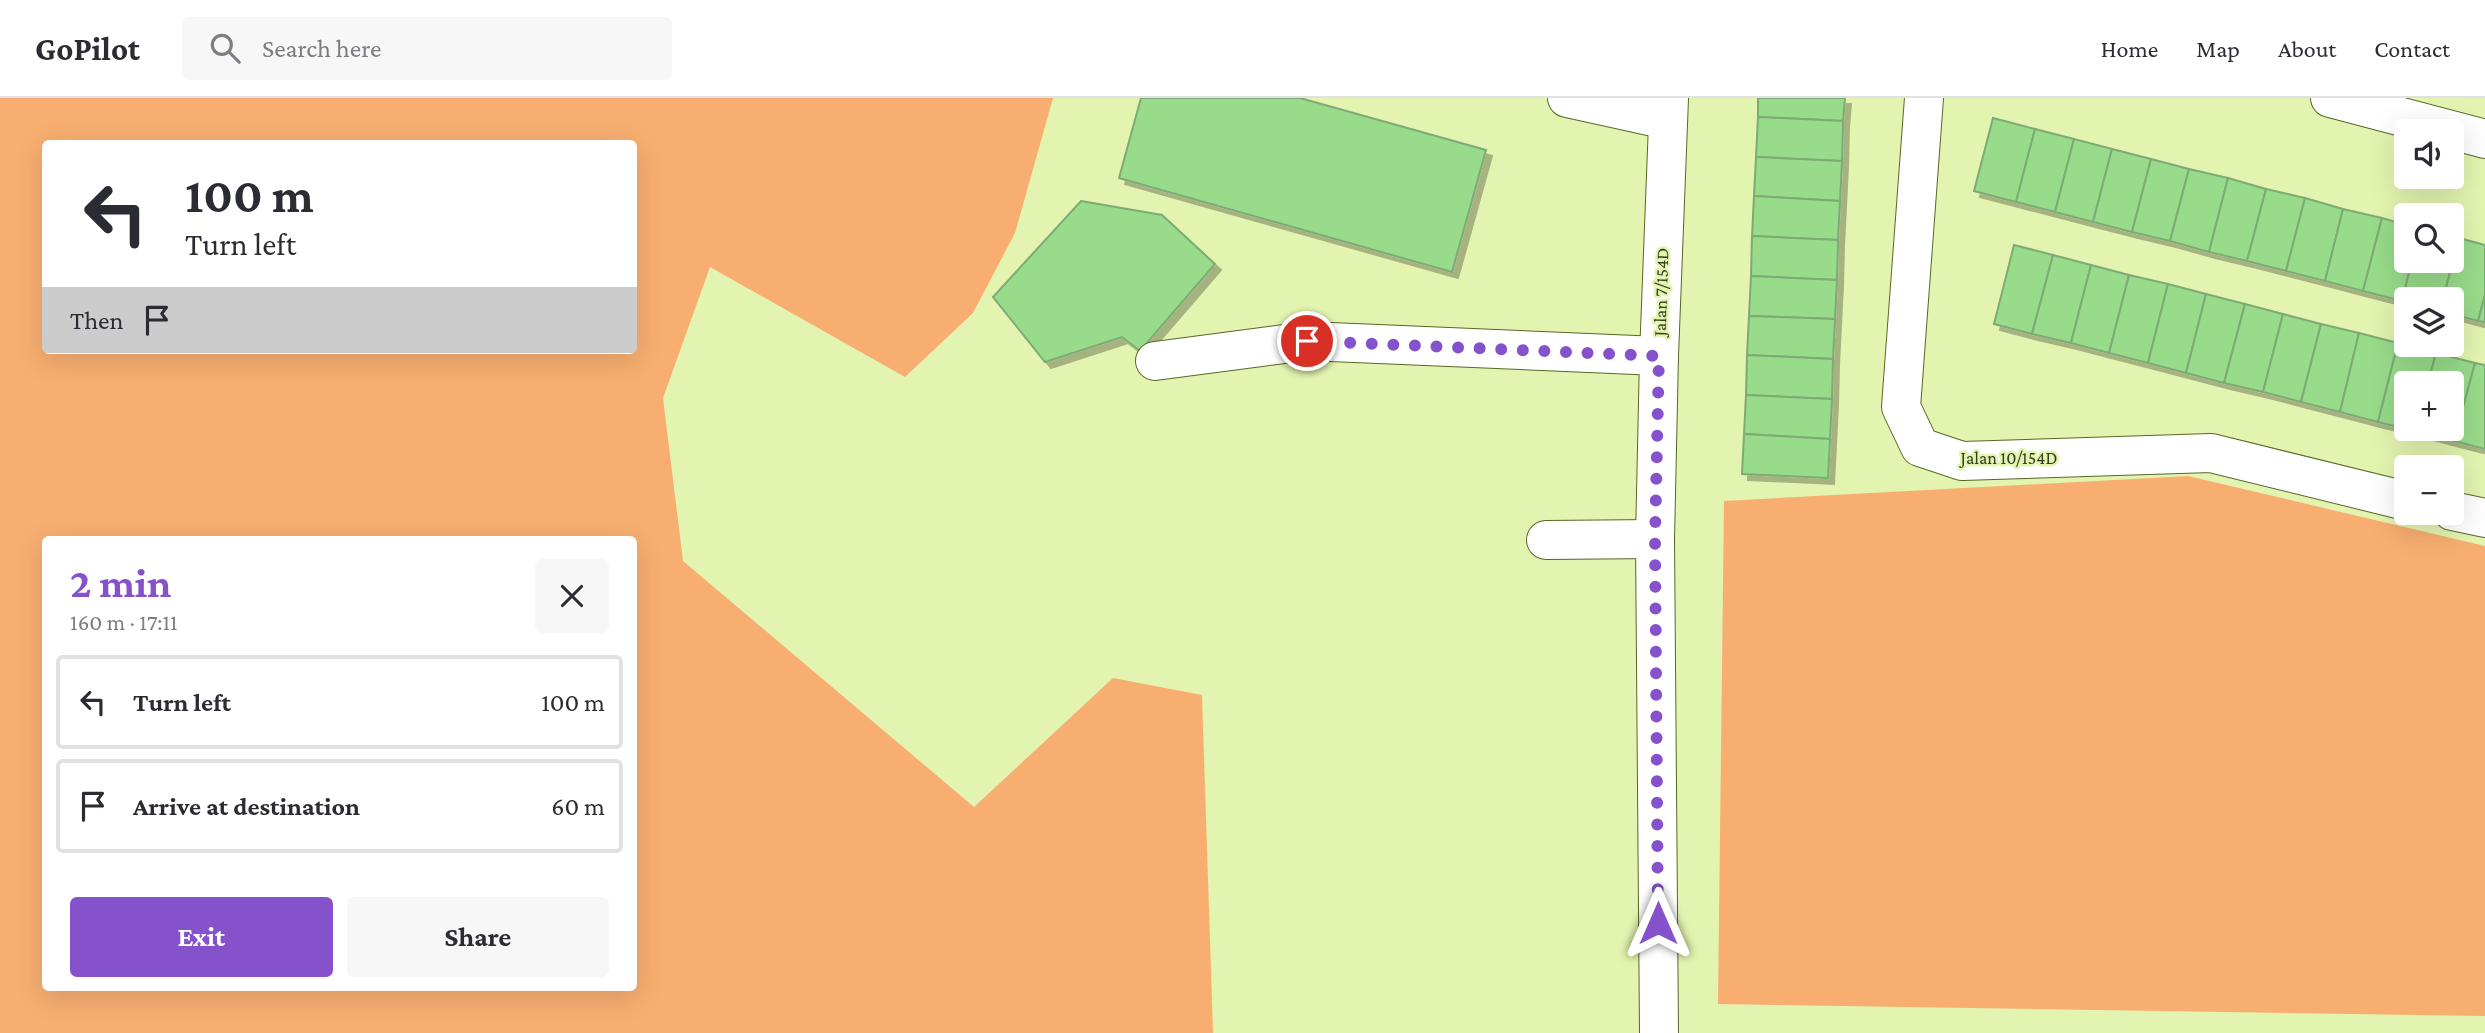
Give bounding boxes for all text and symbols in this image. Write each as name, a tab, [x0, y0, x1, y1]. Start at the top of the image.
search box	[182, 17, 672, 80]
icon: search	[206, 29, 244, 67]
text: GoPilot	[35, 30, 140, 67]
text: Search here	[262, 34, 381, 63]
text: Home	[2101, 35, 2158, 62]
text: Map	[2196, 35, 2240, 62]
text: About	[2278, 35, 2336, 62]
text: Contact	[2374, 35, 2450, 62]
map controls	[2394, 119, 2464, 525]
button: sound	[2394, 119, 2464, 189]
icon: left	[70, 168, 161, 259]
text: 100 m	[185, 168, 314, 223]
button: search	[2394, 203, 2464, 273]
text: Turn left	[185, 226, 296, 262]
street label: Jalan 7/154D	[1649, 247, 1673, 339]
button: layers	[2394, 287, 2464, 357]
icon: arrive	[138, 301, 176, 339]
text: Then	[70, 306, 124, 335]
pin	[1277, 311, 1337, 371]
icon: arrive	[1288, 322, 1326, 360]
button: +	[2394, 371, 2464, 441]
street label: Jalan 10/154D	[1959, 448, 2057, 468]
button: −	[2394, 455, 2464, 525]
text: 2 min	[70, 559, 171, 606]
button: close	[535, 559, 609, 633]
text: 160 m · 17:11	[70, 609, 178, 635]
icon: left	[74, 683, 112, 721]
text: Turn left	[133, 688, 231, 717]
text: 100 m	[541, 688, 605, 717]
icon: arrive	[74, 787, 112, 825]
text: Arrive at destination	[133, 792, 360, 821]
text: 60 m	[551, 792, 605, 821]
position arrow	[1621, 886, 1695, 960]
button: Exit	[70, 897, 333, 977]
button: Share	[347, 897, 609, 977]

